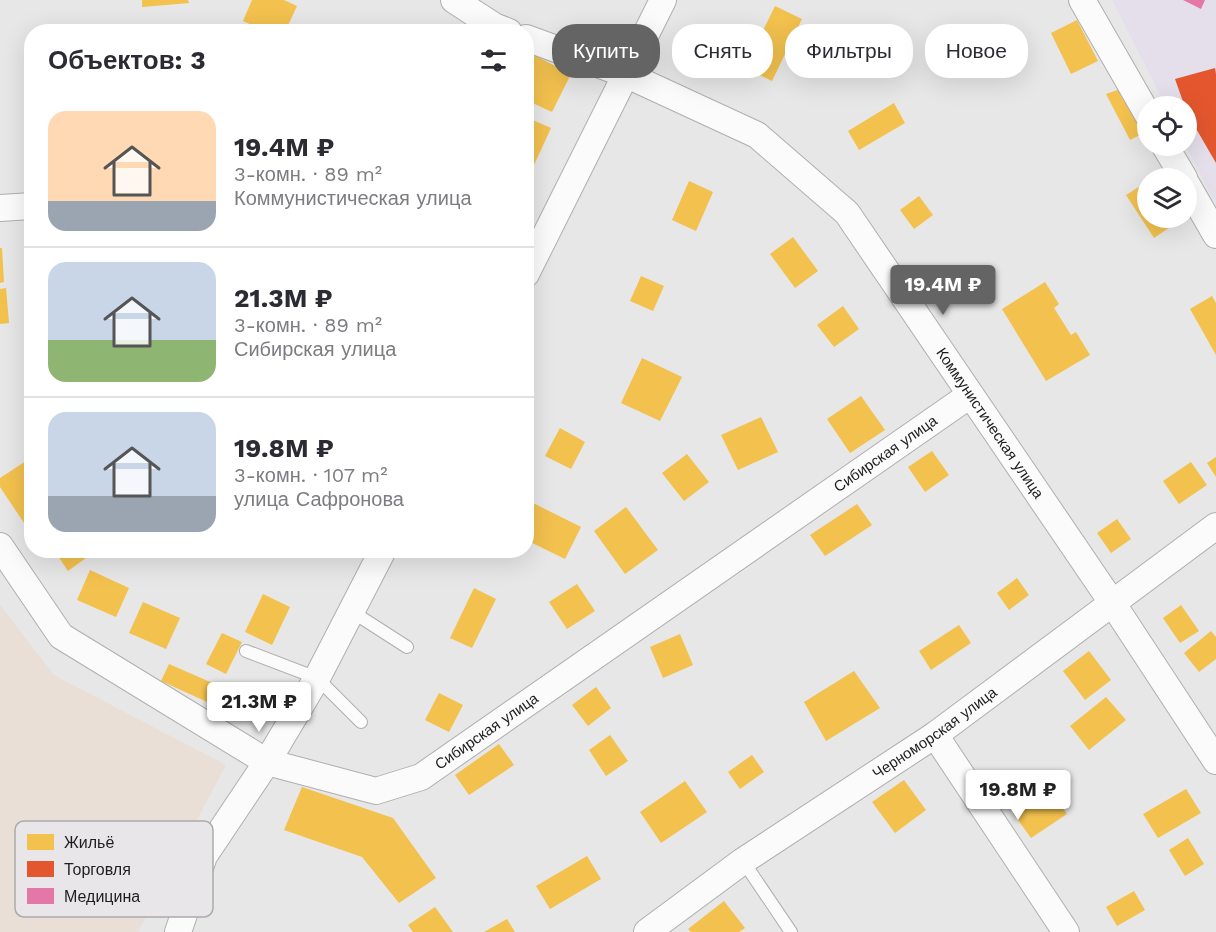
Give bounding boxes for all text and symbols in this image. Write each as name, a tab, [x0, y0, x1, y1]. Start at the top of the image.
chip: Купить	[552, 24, 660, 78]
chip: Снять	[672, 24, 773, 78]
chip: Фильтры	[785, 24, 913, 78]
chip: Новое	[925, 24, 1028, 78]
icon: filters	[477, 44, 510, 77]
text: Объектов: 3	[48, 45, 206, 75]
map controls	[1137, 96, 1197, 228]
button: locate	[1137, 96, 1197, 156]
text: 19.4M ₽	[234, 132, 334, 162]
icon: home	[96, 135, 168, 207]
text: 3-комн. · 89 m²	[234, 162, 382, 186]
button: layers	[1137, 168, 1197, 228]
text: Коммунистическая улица	[234, 186, 472, 210]
pin: 19.4M ₽	[888, 265, 998, 316]
text: 19.4M ₽	[904, 272, 982, 296]
text: 21.3M ₽	[234, 283, 333, 313]
icon: home	[96, 286, 168, 358]
text: 3-комн. · 89 m²	[234, 313, 382, 337]
text: Сибирская улица	[234, 337, 396, 361]
street label: Коммунистическая улица	[932, 344, 1048, 502]
street label: Сибирская улица	[830, 411, 941, 496]
text: 19.8M ₽	[234, 433, 334, 463]
icon: home	[96, 436, 168, 508]
text: 3-комн. · 107 m²	[234, 463, 387, 487]
text: улица Сафронова	[234, 487, 404, 511]
pin: 21.3M ₽	[204, 682, 314, 733]
street label: Черноморская улица	[869, 683, 1001, 782]
text: 21.3M ₽	[221, 689, 297, 713]
street label: Сибирская улица	[431, 689, 542, 774]
pin: 19.8M ₽	[963, 770, 1073, 821]
text: 19.8M ₽	[980, 777, 1056, 801]
legend	[15, 821, 213, 917]
text: Жильё	[64, 833, 114, 852]
text: Торговля	[64, 860, 131, 879]
text: Медицина	[64, 887, 140, 906]

